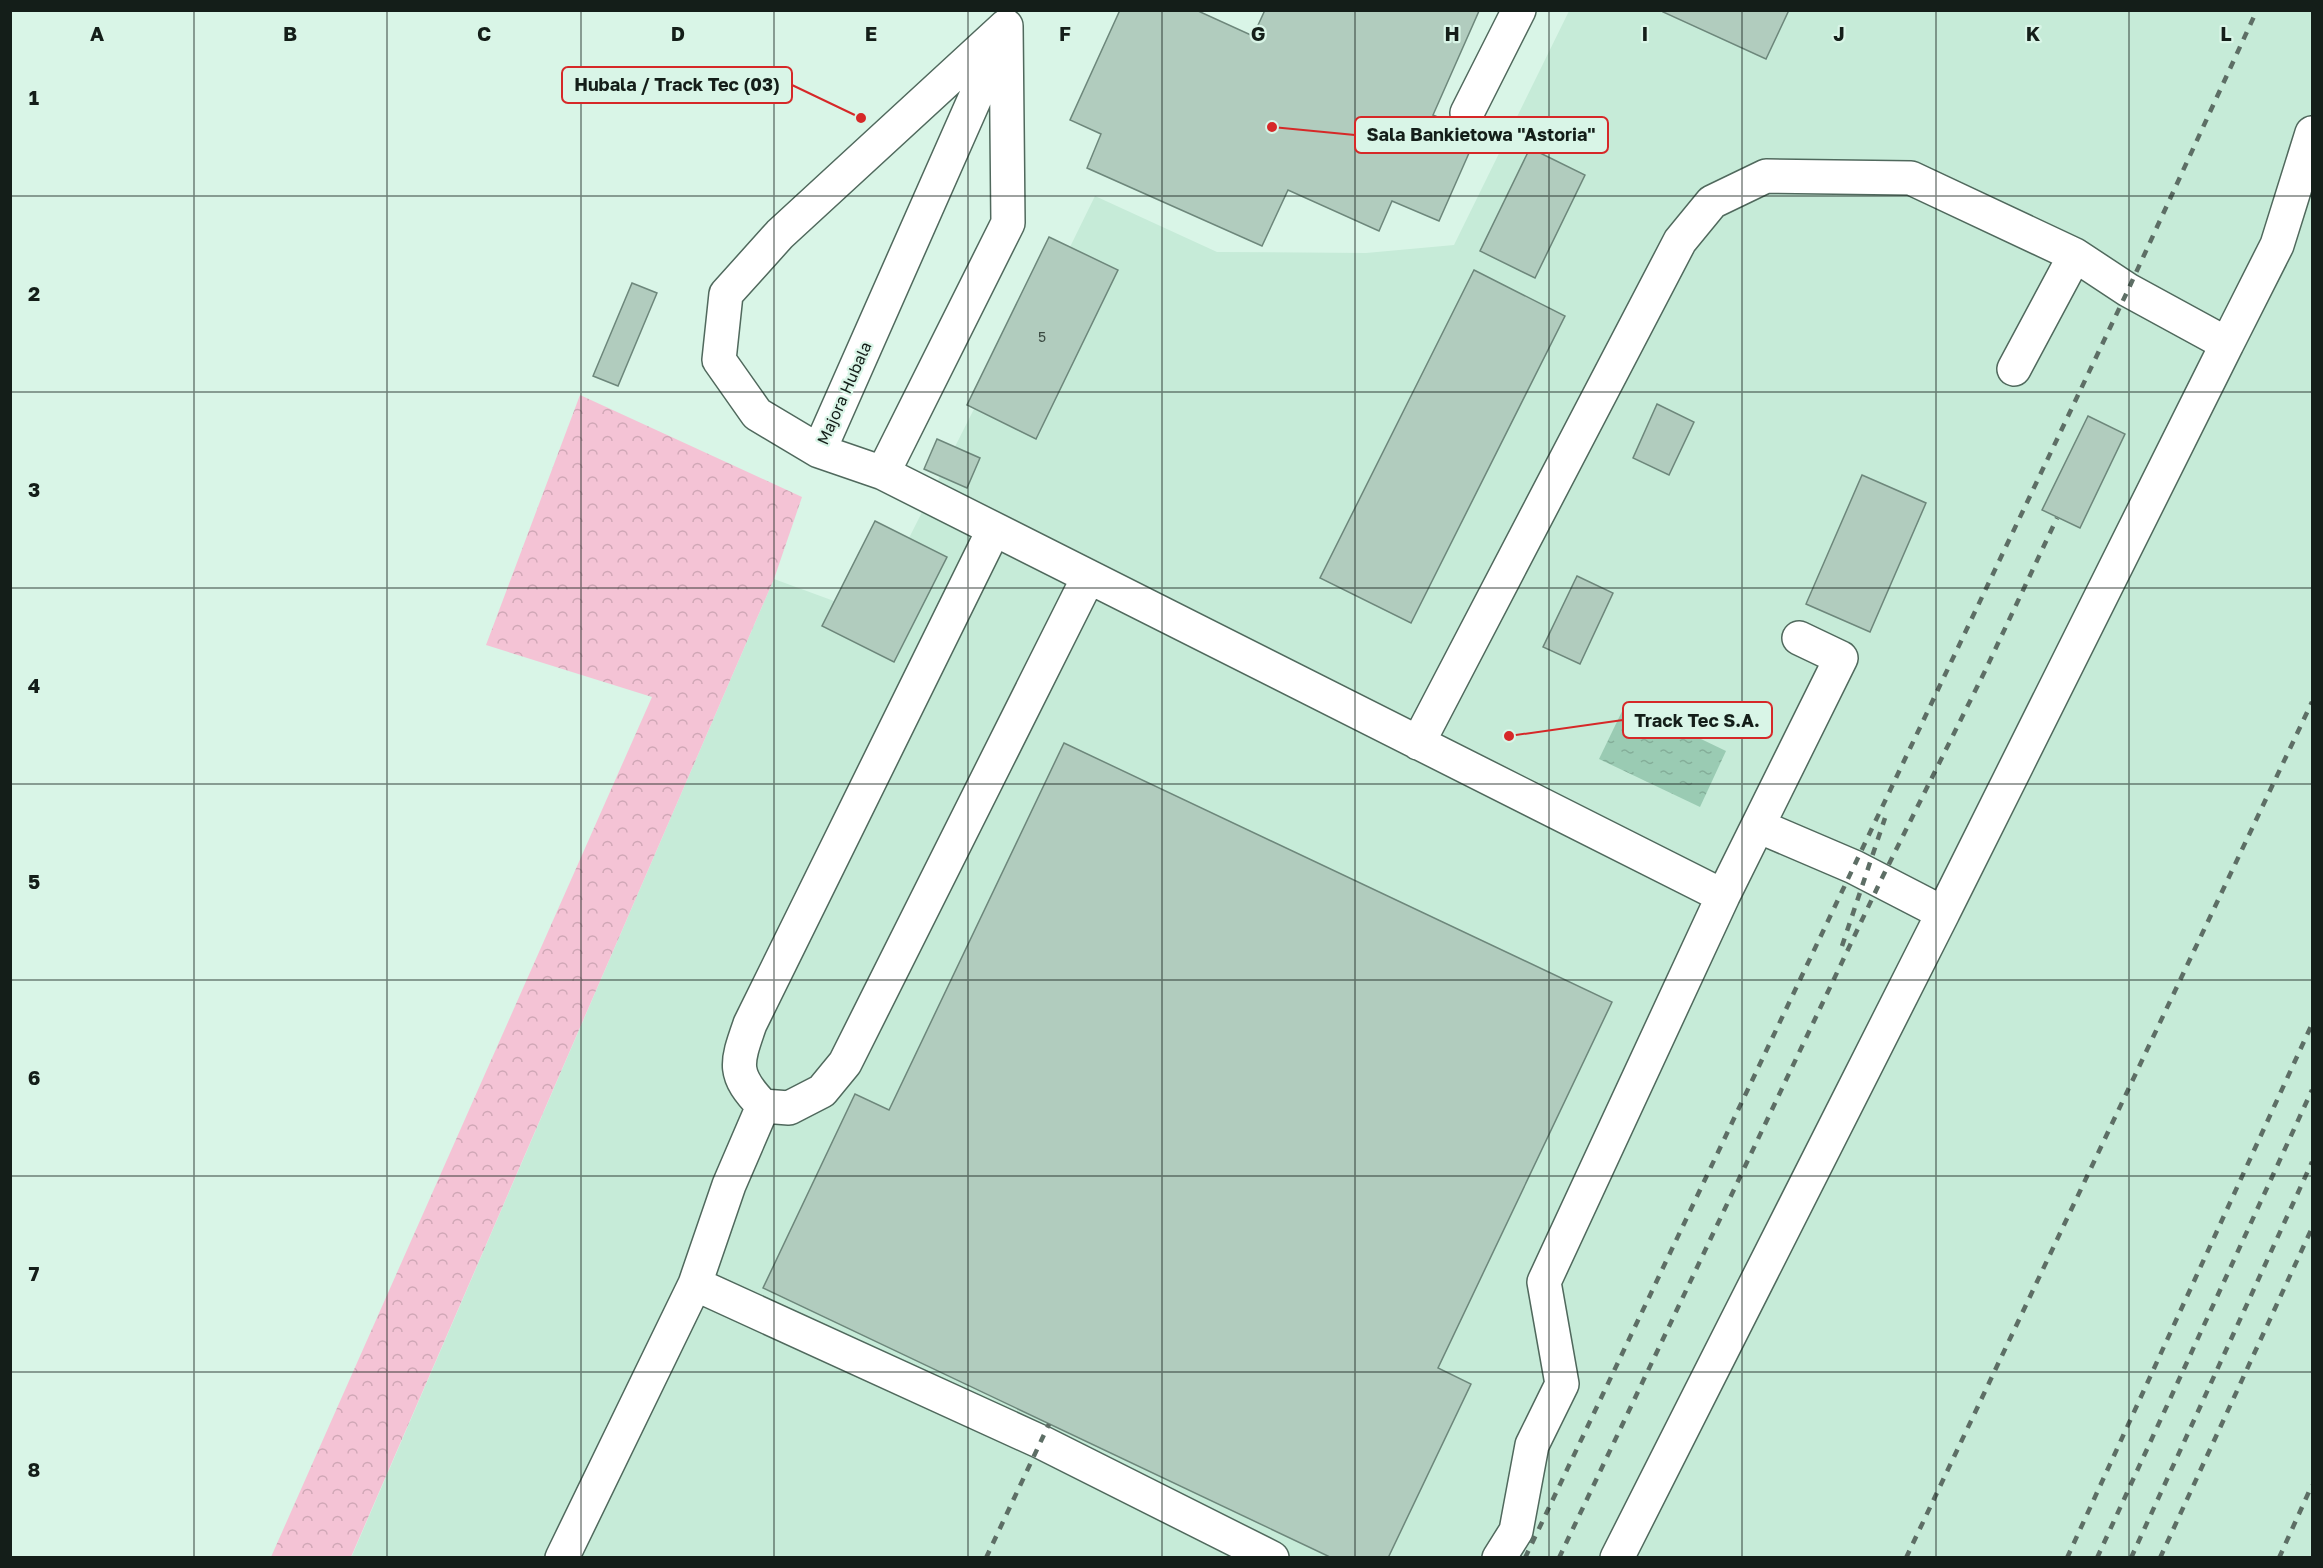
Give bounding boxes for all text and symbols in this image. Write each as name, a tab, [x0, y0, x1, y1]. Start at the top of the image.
text: A	[90, 21, 104, 45]
text: B	[283, 21, 297, 45]
text: C	[477, 21, 491, 45]
text: D	[671, 21, 685, 45]
text: E	[865, 21, 877, 45]
text: F	[1059, 21, 1071, 45]
text: G	[1251, 21, 1265, 45]
text: H	[1444, 21, 1460, 45]
text: I	[1642, 21, 1648, 45]
text: J	[1833, 21, 1845, 45]
text: K	[2026, 21, 2041, 45]
text: L	[2220, 21, 2232, 45]
callout: Hubala / Track Tec (03)	[562, 67, 792, 103]
text: Hubala / Track Tec (03)	[574, 73, 780, 95]
text: 1	[29, 85, 39, 109]
callout: Sala Bankietowa "Astoria"	[1355, 117, 1608, 153]
text: Sala Bankietowa "Astoria"	[1367, 123, 1595, 145]
text: 2	[28, 281, 40, 305]
house number: 5	[1038, 328, 1046, 345]
street label: Majora Hubala	[812, 338, 876, 448]
text: 3	[28, 477, 40, 501]
text: 4	[28, 673, 40, 697]
callout: Track Tec S.A.	[1623, 702, 1772, 738]
text: Track Tec S.A.	[1634, 709, 1760, 731]
text: 5	[28, 869, 40, 893]
text: 6	[28, 1065, 40, 1089]
text: 7	[29, 1261, 40, 1285]
text: 8	[28, 1457, 40, 1481]

